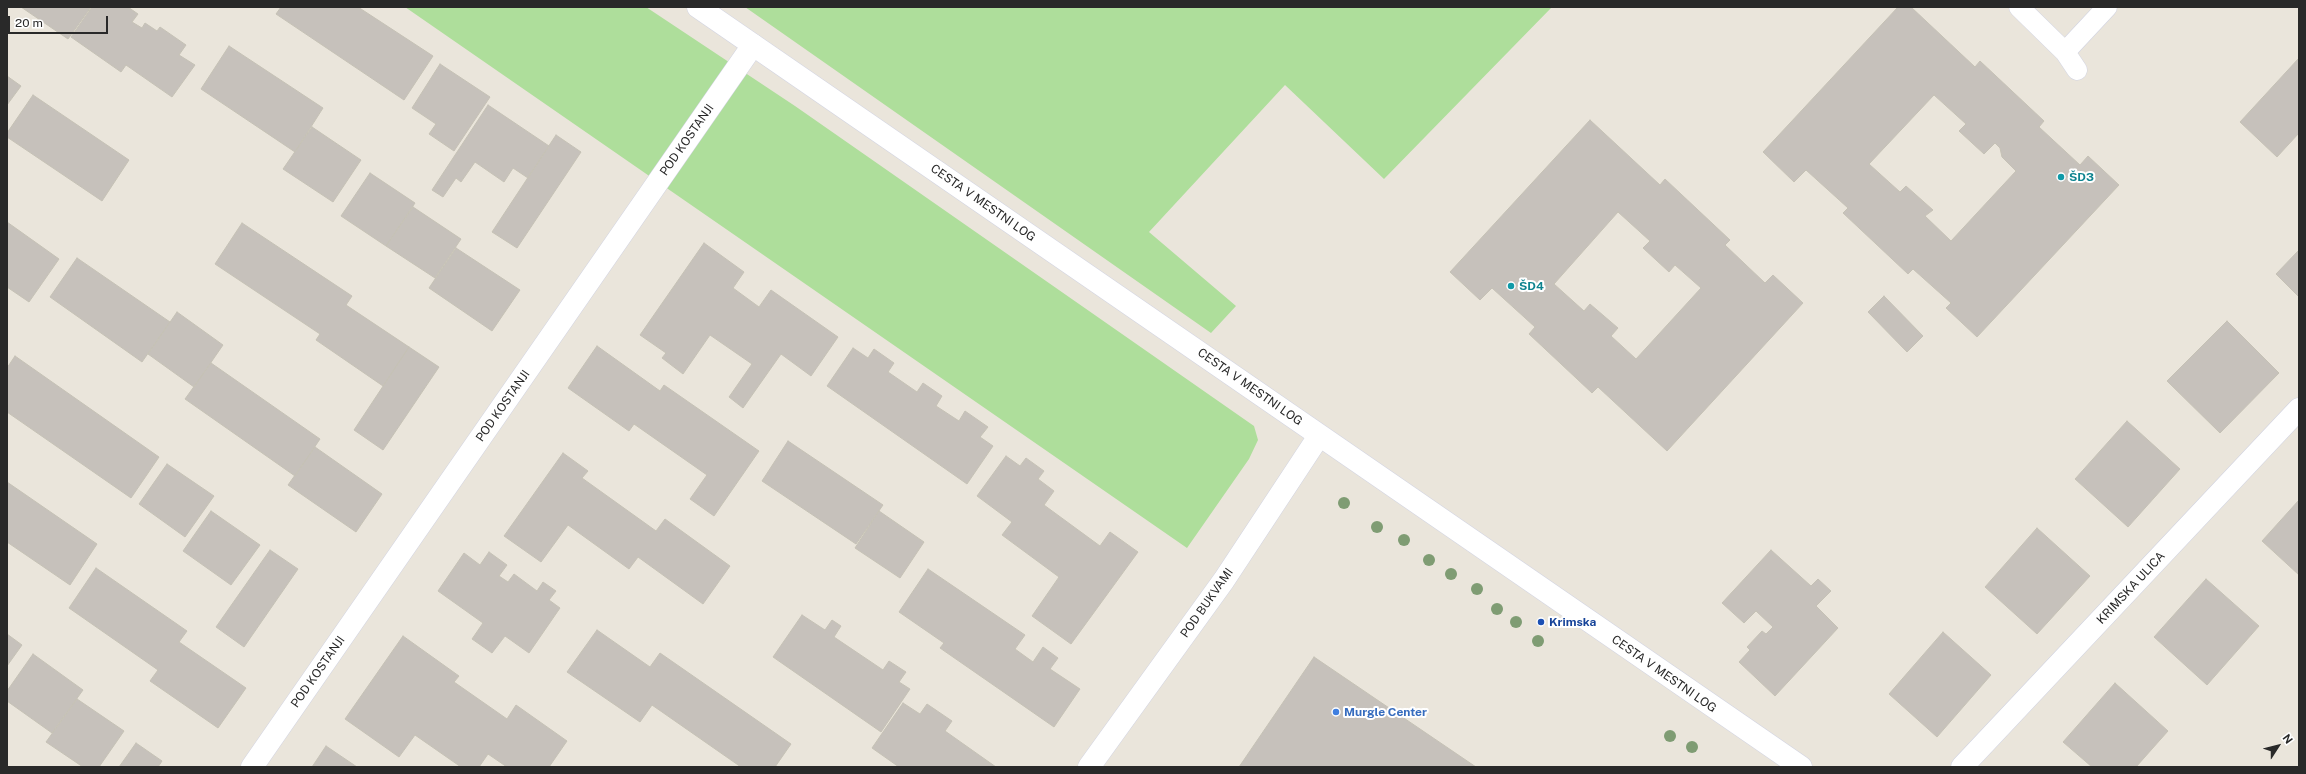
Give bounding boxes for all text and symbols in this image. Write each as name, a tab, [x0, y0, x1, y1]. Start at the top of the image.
scale bar	[10, 8, 110, 34]
text: 20 m	[15, 16, 43, 30]
street label: POD KOSTANJI	[657, 101, 717, 179]
street label: CESTA V MESTNI LOG	[928, 161, 1038, 245]
place label: ŠD3	[2069, 170, 2094, 184]
marker: ŠD3	[2056, 172, 2066, 182]
place label: ŠD4	[1519, 279, 1544, 293]
marker: ŠD4	[1506, 281, 1516, 291]
street label: CESTA V MESTNI LOG	[1195, 345, 1305, 429]
street label: POD KOSTANJI	[473, 367, 533, 445]
street label: KRIMSKA ULICA	[2094, 549, 2168, 627]
street label: POD BUKVAMI	[1178, 565, 1236, 641]
place label: Krimska	[1549, 615, 1596, 629]
marker: Krimska	[1536, 617, 1546, 627]
street label: CESTA V MESTNI LOG	[1609, 632, 1719, 716]
street label: POD KOSTANJI	[288, 633, 348, 711]
place label: Murgle Center	[1344, 705, 1427, 719]
marker: Murgle Center	[1331, 707, 1341, 717]
north arrow	[2258, 726, 2298, 766]
text: N	[2280, 732, 2295, 746]

